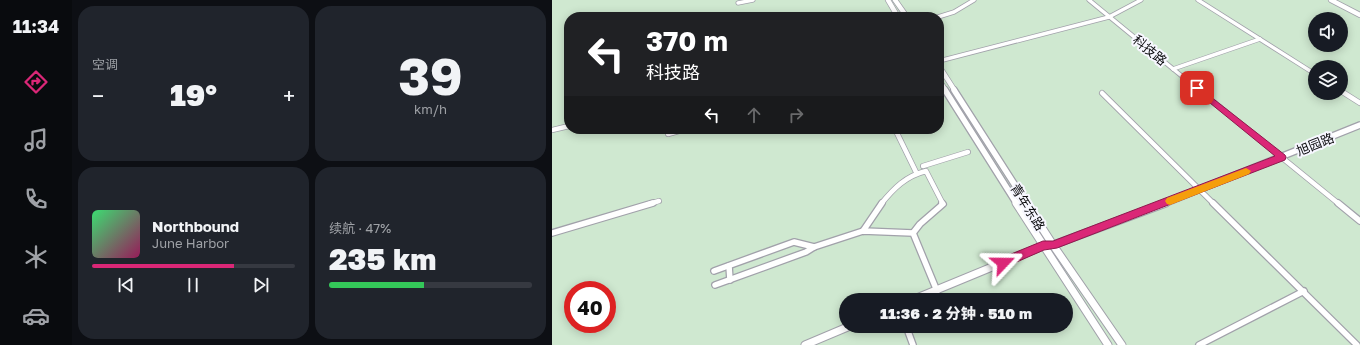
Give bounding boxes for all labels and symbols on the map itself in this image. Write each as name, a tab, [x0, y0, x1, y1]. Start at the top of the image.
street label: 科技路	[1130, 32, 1170, 68]
pin	[1180, 71, 1214, 105]
street label: 旭园路	[1294, 129, 1336, 159]
street label: 青年东路	[1007, 181, 1049, 233]
position arrow	[982, 242, 1024, 284]
speed limit sign: 40	[564, 281, 616, 333]

